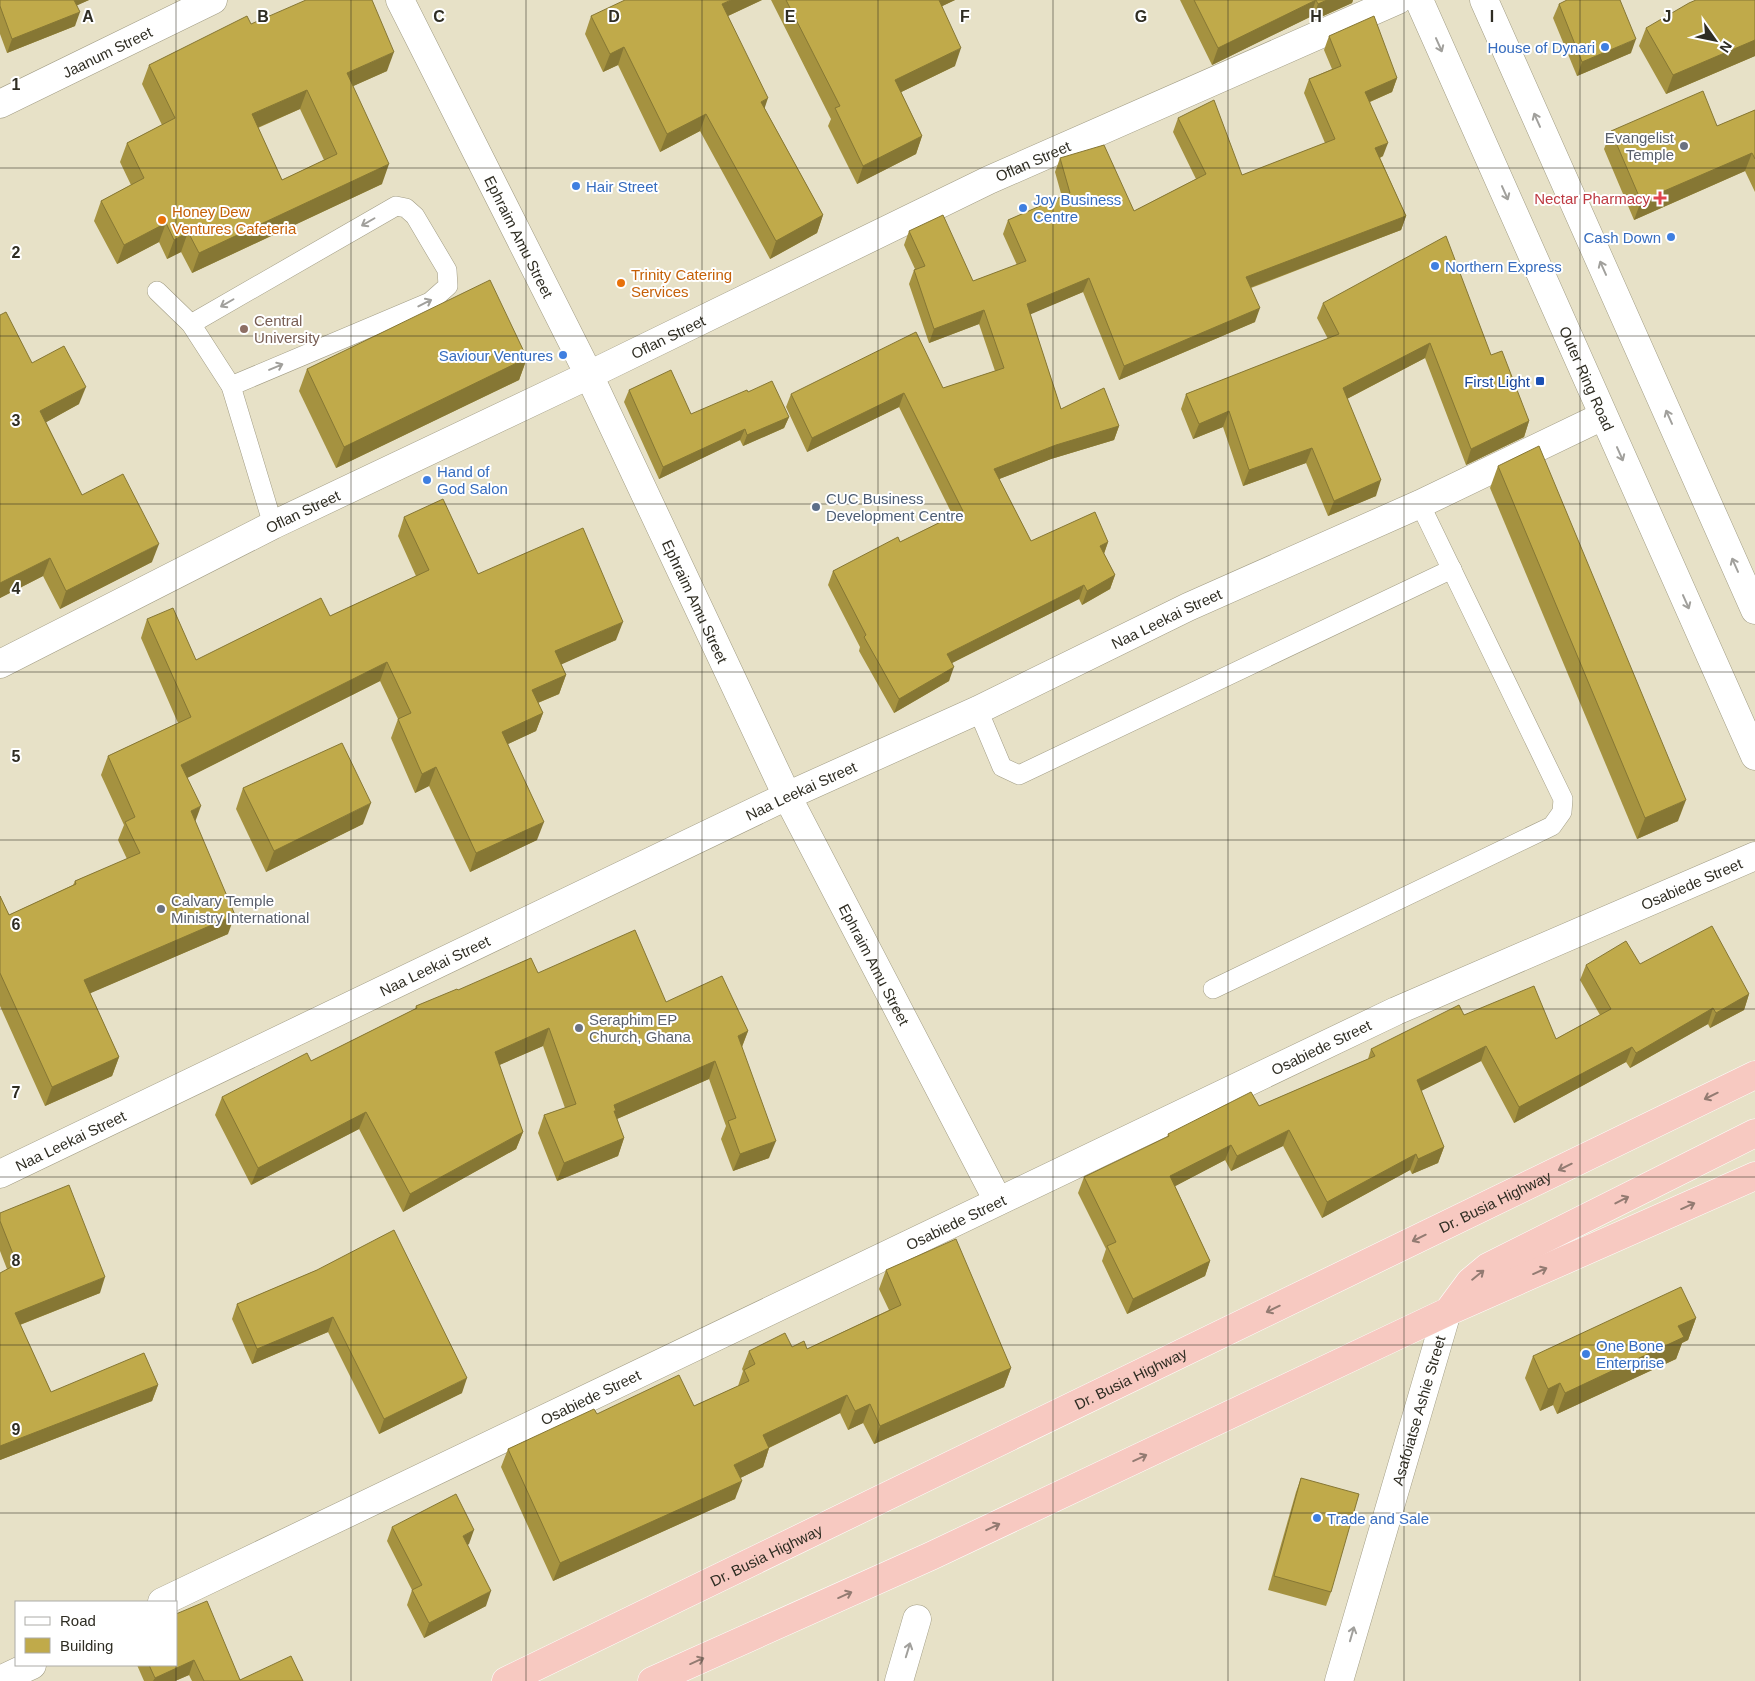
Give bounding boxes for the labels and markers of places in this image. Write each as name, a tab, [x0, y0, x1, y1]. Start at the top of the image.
place label: House of Dynari	[1487, 39, 1595, 56]
marker: House of Dynari	[1599, 41, 1611, 53]
place label: Evangelist Temple	[1605, 129, 1675, 163]
marker: Evangelist Temple	[1678, 140, 1690, 152]
place label: Hair Street	[586, 178, 659, 195]
marker: Hair Street	[570, 180, 582, 192]
place label: Nectar Pharmacy	[1534, 190, 1650, 207]
place label: Joy Business Centre	[1033, 191, 1121, 225]
marker: Nectar Pharmacy	[1654, 192, 1666, 204]
marker: Joy Business Centre	[1017, 202, 1029, 214]
place label: Honey Dew Ventures Cafeteria	[172, 203, 297, 237]
marker: Honey Dew Ventures Cafeteria	[156, 214, 168, 226]
place label: Cash Down	[1583, 229, 1661, 246]
marker: Cash Down	[1665, 231, 1677, 243]
place label: Northern Express	[1445, 258, 1562, 275]
marker: Northern Express	[1429, 260, 1441, 272]
place label: Trinity Catering Services	[631, 266, 732, 300]
marker: Trinity Catering Services	[615, 277, 627, 289]
place label: Central University	[254, 312, 320, 346]
marker: Central University	[238, 323, 250, 335]
place label: Saviour Ventures	[439, 347, 553, 364]
marker: Saviour Ventures	[557, 349, 569, 361]
place label: First Light	[1464, 373, 1531, 390]
marker: First Light	[1534, 375, 1546, 387]
place label: Hand of God Salon	[437, 463, 508, 497]
marker: Hand of God Salon	[421, 474, 433, 486]
place label: CUC Business Development Centre	[826, 490, 964, 524]
marker: CUC Business Development Centre	[810, 501, 822, 513]
place label: Calvary Temple Ministry International	[171, 892, 309, 926]
marker: Calvary Temple Ministry International	[155, 903, 167, 915]
place label: Seraphim EP Church, Ghana	[589, 1011, 691, 1045]
marker: Seraphim EP Church, Ghana	[573, 1022, 585, 1034]
place label: One Bone Enterprise	[1596, 1337, 1664, 1371]
marker: One Bone Enterprise	[1580, 1348, 1592, 1360]
place label: Trade and Sale	[1327, 1510, 1429, 1527]
marker: Trade and Sale	[1311, 1512, 1323, 1524]

